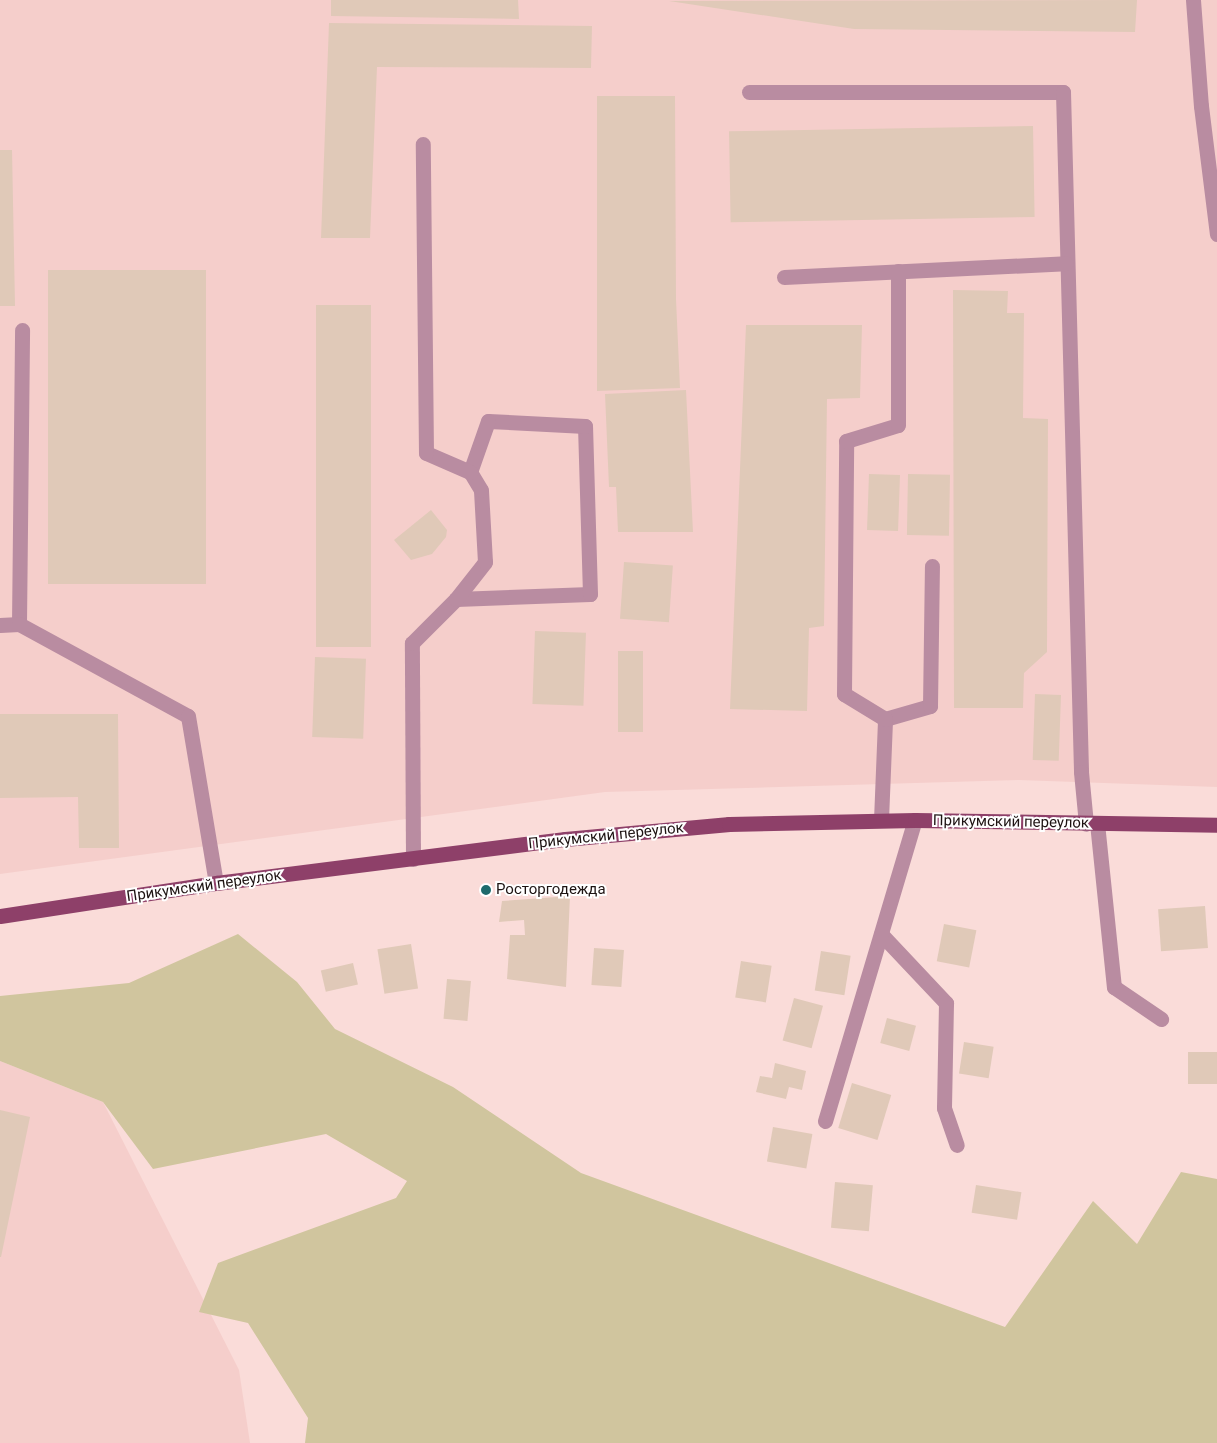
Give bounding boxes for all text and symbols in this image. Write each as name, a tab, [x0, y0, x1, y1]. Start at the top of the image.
street label: Прикумский переулок	[933, 812, 1089, 832]
street label: Прикумский переулок	[527, 819, 685, 853]
street label: Прикумский переулок	[125, 866, 283, 906]
place label: Росторгодежда	[496, 881, 606, 899]
marker: Росторгодежда	[480, 884, 492, 896]

